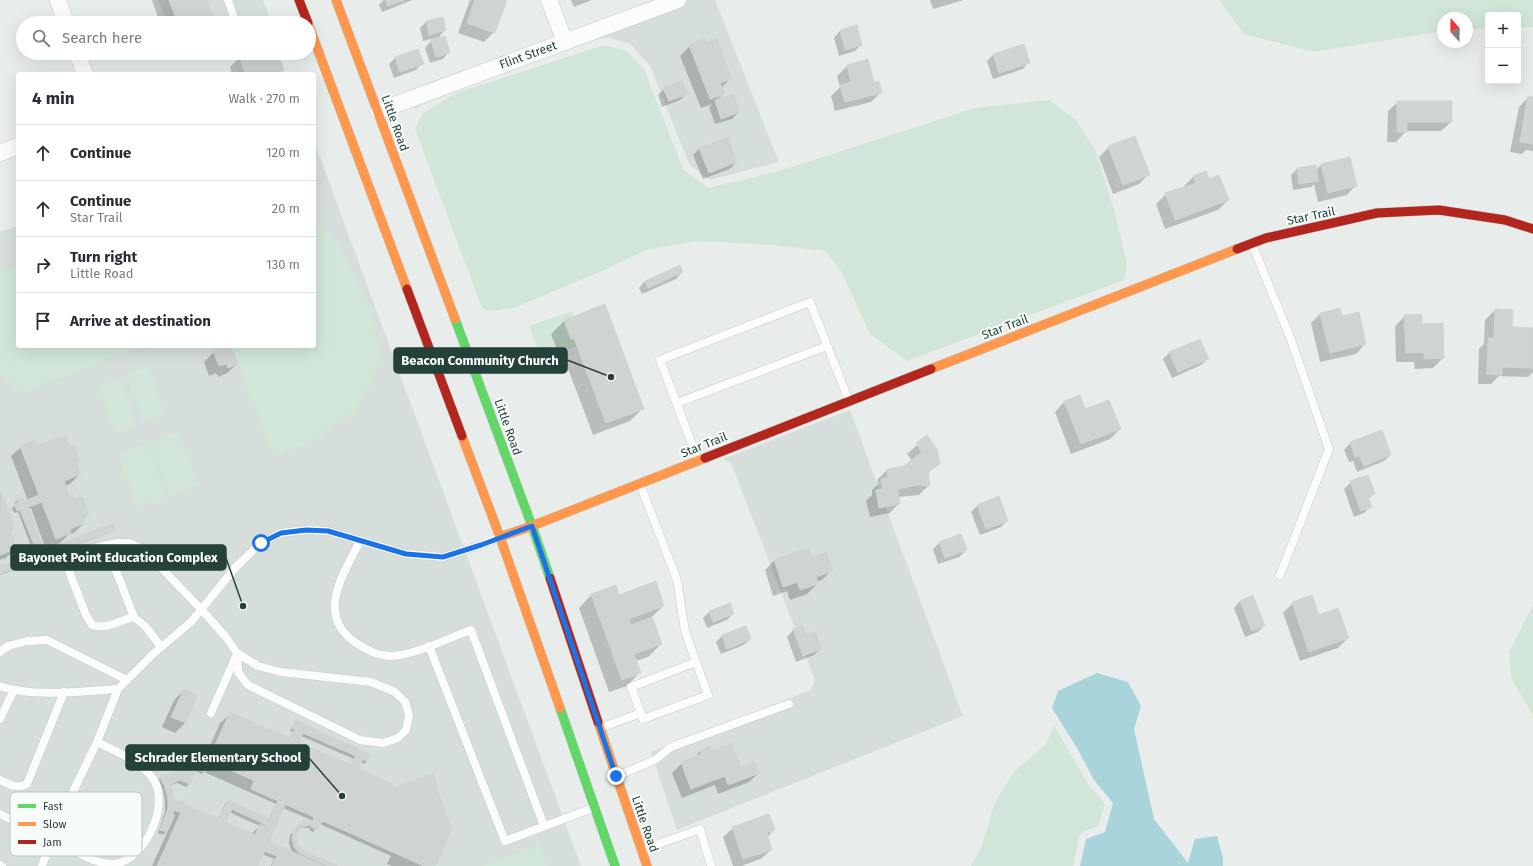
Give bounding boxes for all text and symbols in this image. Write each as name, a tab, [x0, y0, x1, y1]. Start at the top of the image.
north arrow	[1437, 12, 1473, 48]
map controls	[1485, 12, 1521, 84]
button: +	[1485, 12, 1521, 48]
search box	[16, 16, 316, 60]
icon: search	[30, 27, 52, 49]
text: Search here	[62, 29, 142, 47]
street label: Flint Street	[498, 38, 559, 72]
button: −	[1485, 48, 1521, 84]
text: 4 min	[32, 88, 75, 109]
text: Walk · 270 m	[228, 91, 300, 106]
street label: Little Road	[378, 93, 412, 153]
icon: ahead	[32, 142, 54, 164]
text: Continue	[70, 144, 131, 162]
text: 120 m	[266, 145, 300, 160]
text: Continue	[70, 192, 131, 210]
icon: ahead	[32, 198, 54, 220]
text: 20 m	[272, 201, 300, 216]
street label: Star Trail	[1286, 204, 1337, 228]
text: Star Trail	[70, 210, 123, 225]
text: Turn right	[70, 248, 137, 266]
icon: right	[32, 254, 54, 276]
text: 130 m	[266, 257, 300, 272]
text: Little Road	[70, 266, 134, 281]
icon: arrive	[32, 310, 54, 332]
text: Arrive at destination	[70, 312, 211, 330]
street label: Star Trail	[980, 312, 1031, 342]
callout: Beacon Community Church	[394, 348, 567, 373]
text: Beacon Community Church	[401, 353, 559, 368]
street label: Little Road	[491, 397, 525, 457]
street label: Star Trail	[679, 429, 730, 461]
route start	[252, 534, 270, 552]
callout: Bayonet Point Education Complex	[11, 545, 226, 570]
text: Bayonet Point Education Complex	[18, 550, 218, 565]
callout: Schrader Elementary School	[126, 745, 309, 770]
text: Schrader Elementary School	[135, 750, 302, 765]
route end	[607, 767, 625, 785]
legend	[10, 792, 142, 856]
street label: Little Road	[629, 794, 661, 854]
text: Fast	[43, 800, 63, 813]
text: Slow	[43, 818, 67, 831]
text: Jam	[43, 836, 62, 849]

